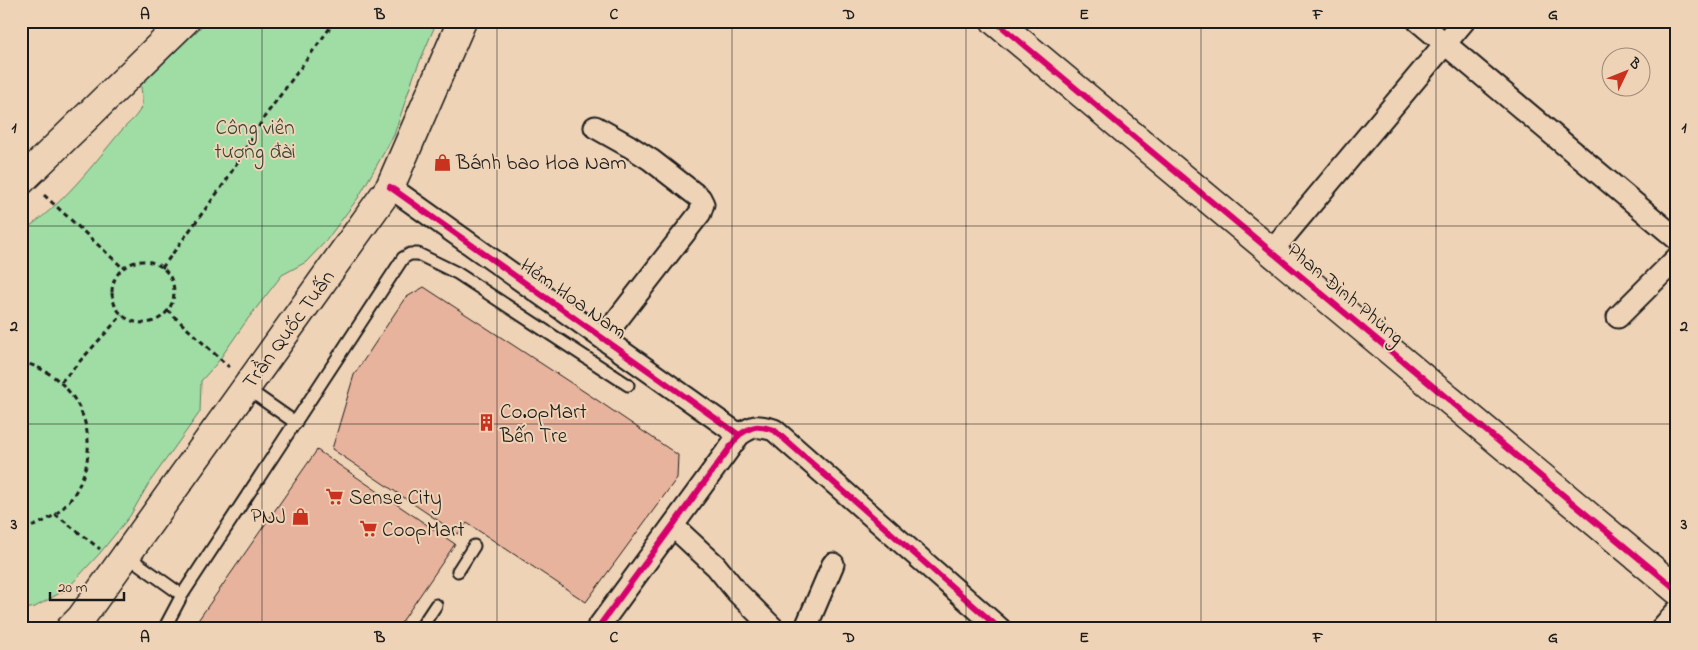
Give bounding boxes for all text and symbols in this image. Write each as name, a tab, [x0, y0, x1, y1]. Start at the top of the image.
text: A	[140, 3, 150, 27]
text: B	[374, 3, 386, 27]
text: C	[610, 3, 619, 27]
text: D	[842, 3, 855, 27]
text: E	[1079, 3, 1089, 27]
text: F	[1312, 3, 1324, 27]
text: G	[1548, 3, 1558, 27]
north arrow	[1600, 48, 1650, 98]
text: B	[1623, 53, 1646, 75]
park label: Công viên tượng đài	[214, 114, 296, 170]
text: 1	[11, 116, 17, 140]
text: 1	[1681, 116, 1687, 140]
place label: Bánh bao Hoa Nam	[455, 149, 626, 179]
shop icon: Bánh bao Hoa Nam	[432, 152, 452, 172]
street label: Phan Đình Phùng	[1278, 236, 1410, 354]
street label: Hẻm Hoa Nam	[513, 252, 633, 348]
street label: Trần Quốc Tuấn	[236, 264, 343, 396]
text: 2	[9, 315, 18, 339]
text: 2	[1679, 315, 1688, 339]
place label: Co.opMart Bến Tre	[499, 398, 587, 452]
building icon: Co.opMart Bến Tre	[476, 413, 496, 433]
place label: Sense City	[349, 484, 442, 516]
supermarket icon: Sense City	[325, 487, 345, 507]
place label: PNJ	[251, 503, 286, 533]
shop icon: PNJ	[290, 506, 310, 526]
text: 3	[10, 513, 18, 537]
text: 3	[1680, 513, 1688, 537]
place label: CoopMart	[382, 516, 464, 546]
supermarket icon: CoopMart	[358, 519, 378, 539]
scale bar	[50, 570, 124, 602]
text: 20 m	[58, 577, 88, 599]
text: A	[140, 626, 150, 650]
text: B	[374, 626, 386, 650]
text: C	[610, 626, 619, 650]
text: D	[842, 626, 855, 650]
text: E	[1079, 626, 1089, 650]
text: F	[1312, 626, 1324, 650]
text: G	[1548, 626, 1558, 650]

